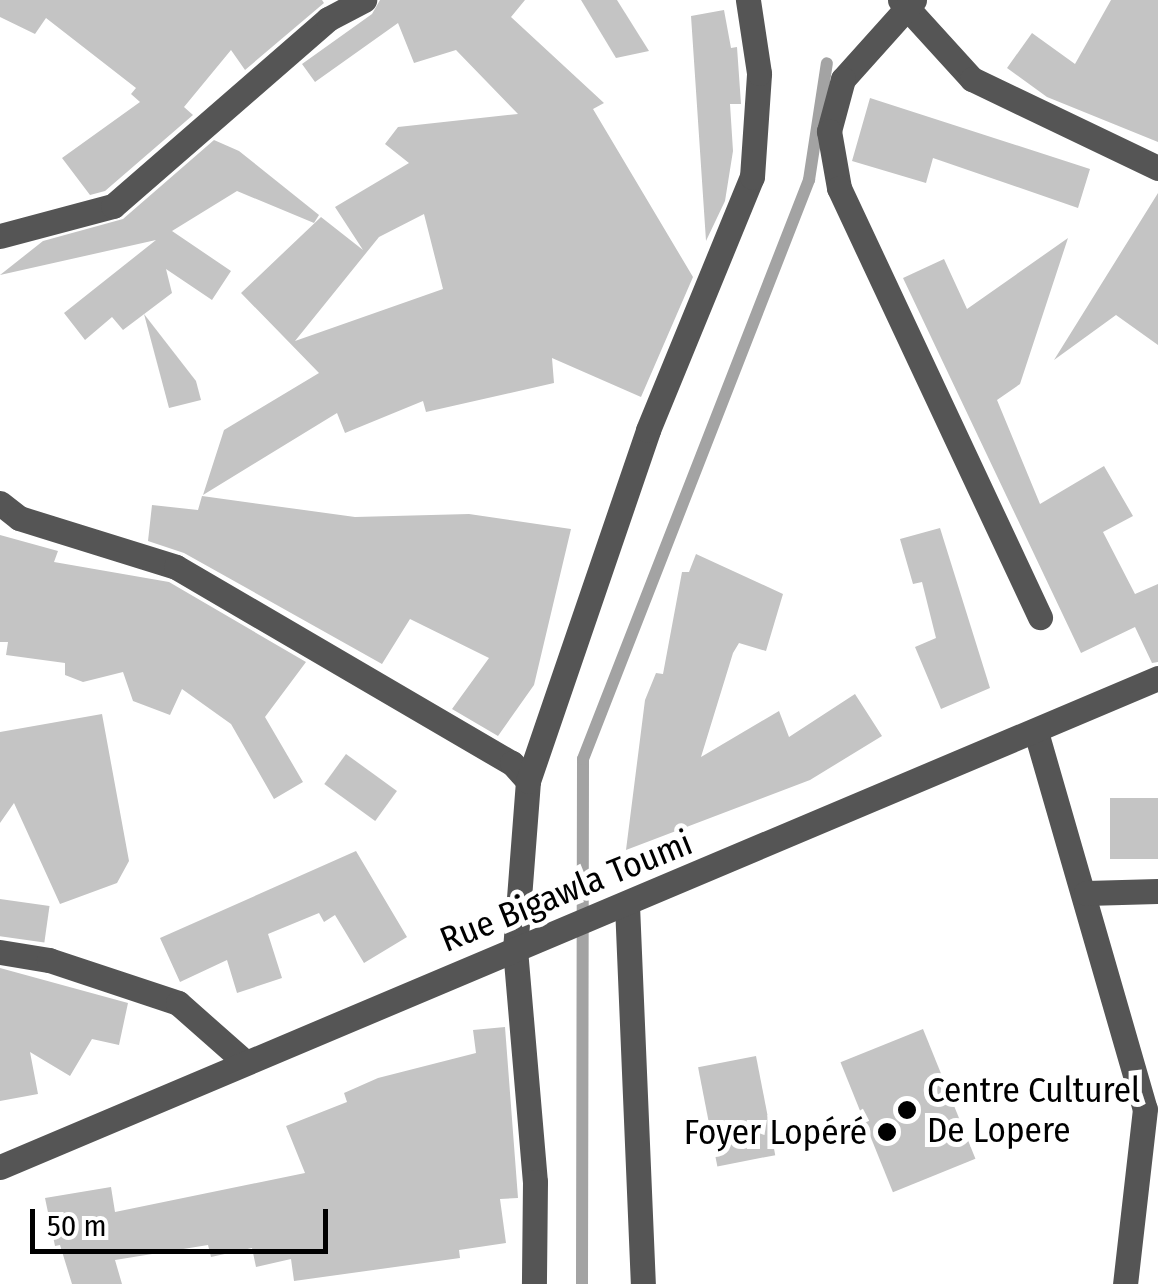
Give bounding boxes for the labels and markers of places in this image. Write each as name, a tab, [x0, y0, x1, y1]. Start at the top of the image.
place label: Centre Culturel De Lopere	[927, 1069, 1140, 1151]
marker: Centre Culturel De Lopere	[896, 1099, 918, 1121]
place label: Foyer Lopéré	[684, 1111, 867, 1153]
marker: Foyer Lopéré	[876, 1121, 898, 1143]

